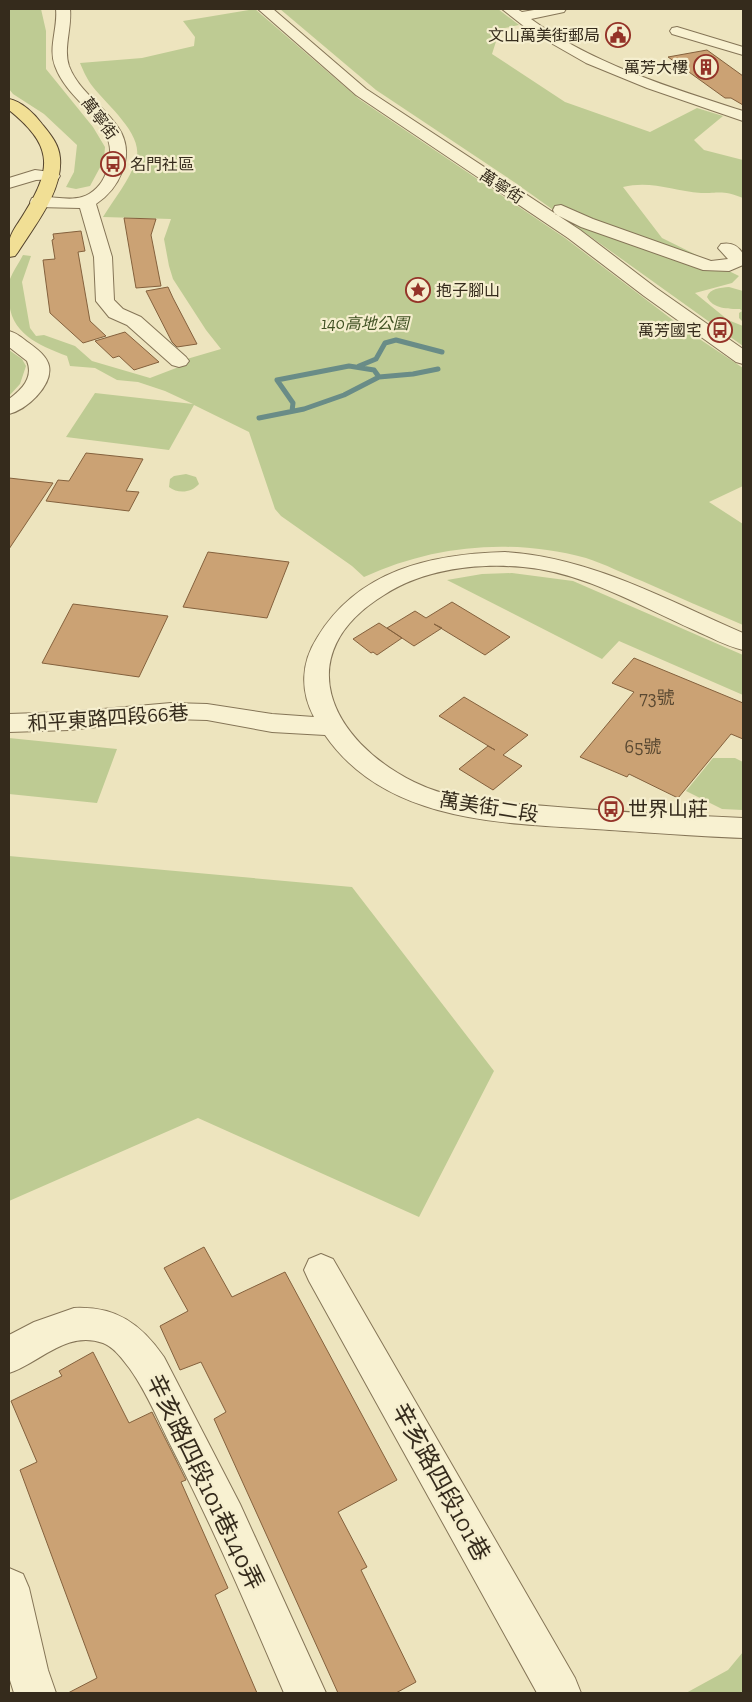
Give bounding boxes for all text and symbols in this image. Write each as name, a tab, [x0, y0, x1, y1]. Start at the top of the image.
public building icon: 文山萬美街郵局	[605, 22, 631, 48]
place label: 文山萬美街郵局	[488, 26, 600, 45]
building icon: 萬芳大樓	[693, 54, 719, 80]
place label: 萬芳大樓	[624, 58, 688, 77]
street label: 萬寧街	[78, 93, 122, 143]
bus stop icon: 名門社區	[100, 151, 126, 177]
place label: 名門社區	[130, 155, 194, 174]
street label: 萬寧街	[476, 165, 527, 207]
place icon: 抱子腳山	[405, 277, 431, 303]
place label: 抱子腳山	[436, 281, 500, 300]
park label: 140高地公園	[321, 314, 411, 333]
bus stop icon: 萬芳國宅	[707, 317, 733, 343]
place label: 萬芳國宅	[638, 321, 702, 340]
house number: 73號	[639, 687, 675, 709]
street label: 和平東路四段66巷	[27, 700, 189, 736]
house number: 65號	[625, 736, 661, 758]
street label: 萬美街二段	[438, 787, 540, 827]
bus stop icon: 世界山莊	[598, 796, 624, 822]
place label: 世界山莊	[628, 797, 708, 821]
street label: 辛亥路四段101巷140弄	[141, 1369, 270, 1594]
street label: 辛亥路四段101巷	[386, 1398, 497, 1566]

